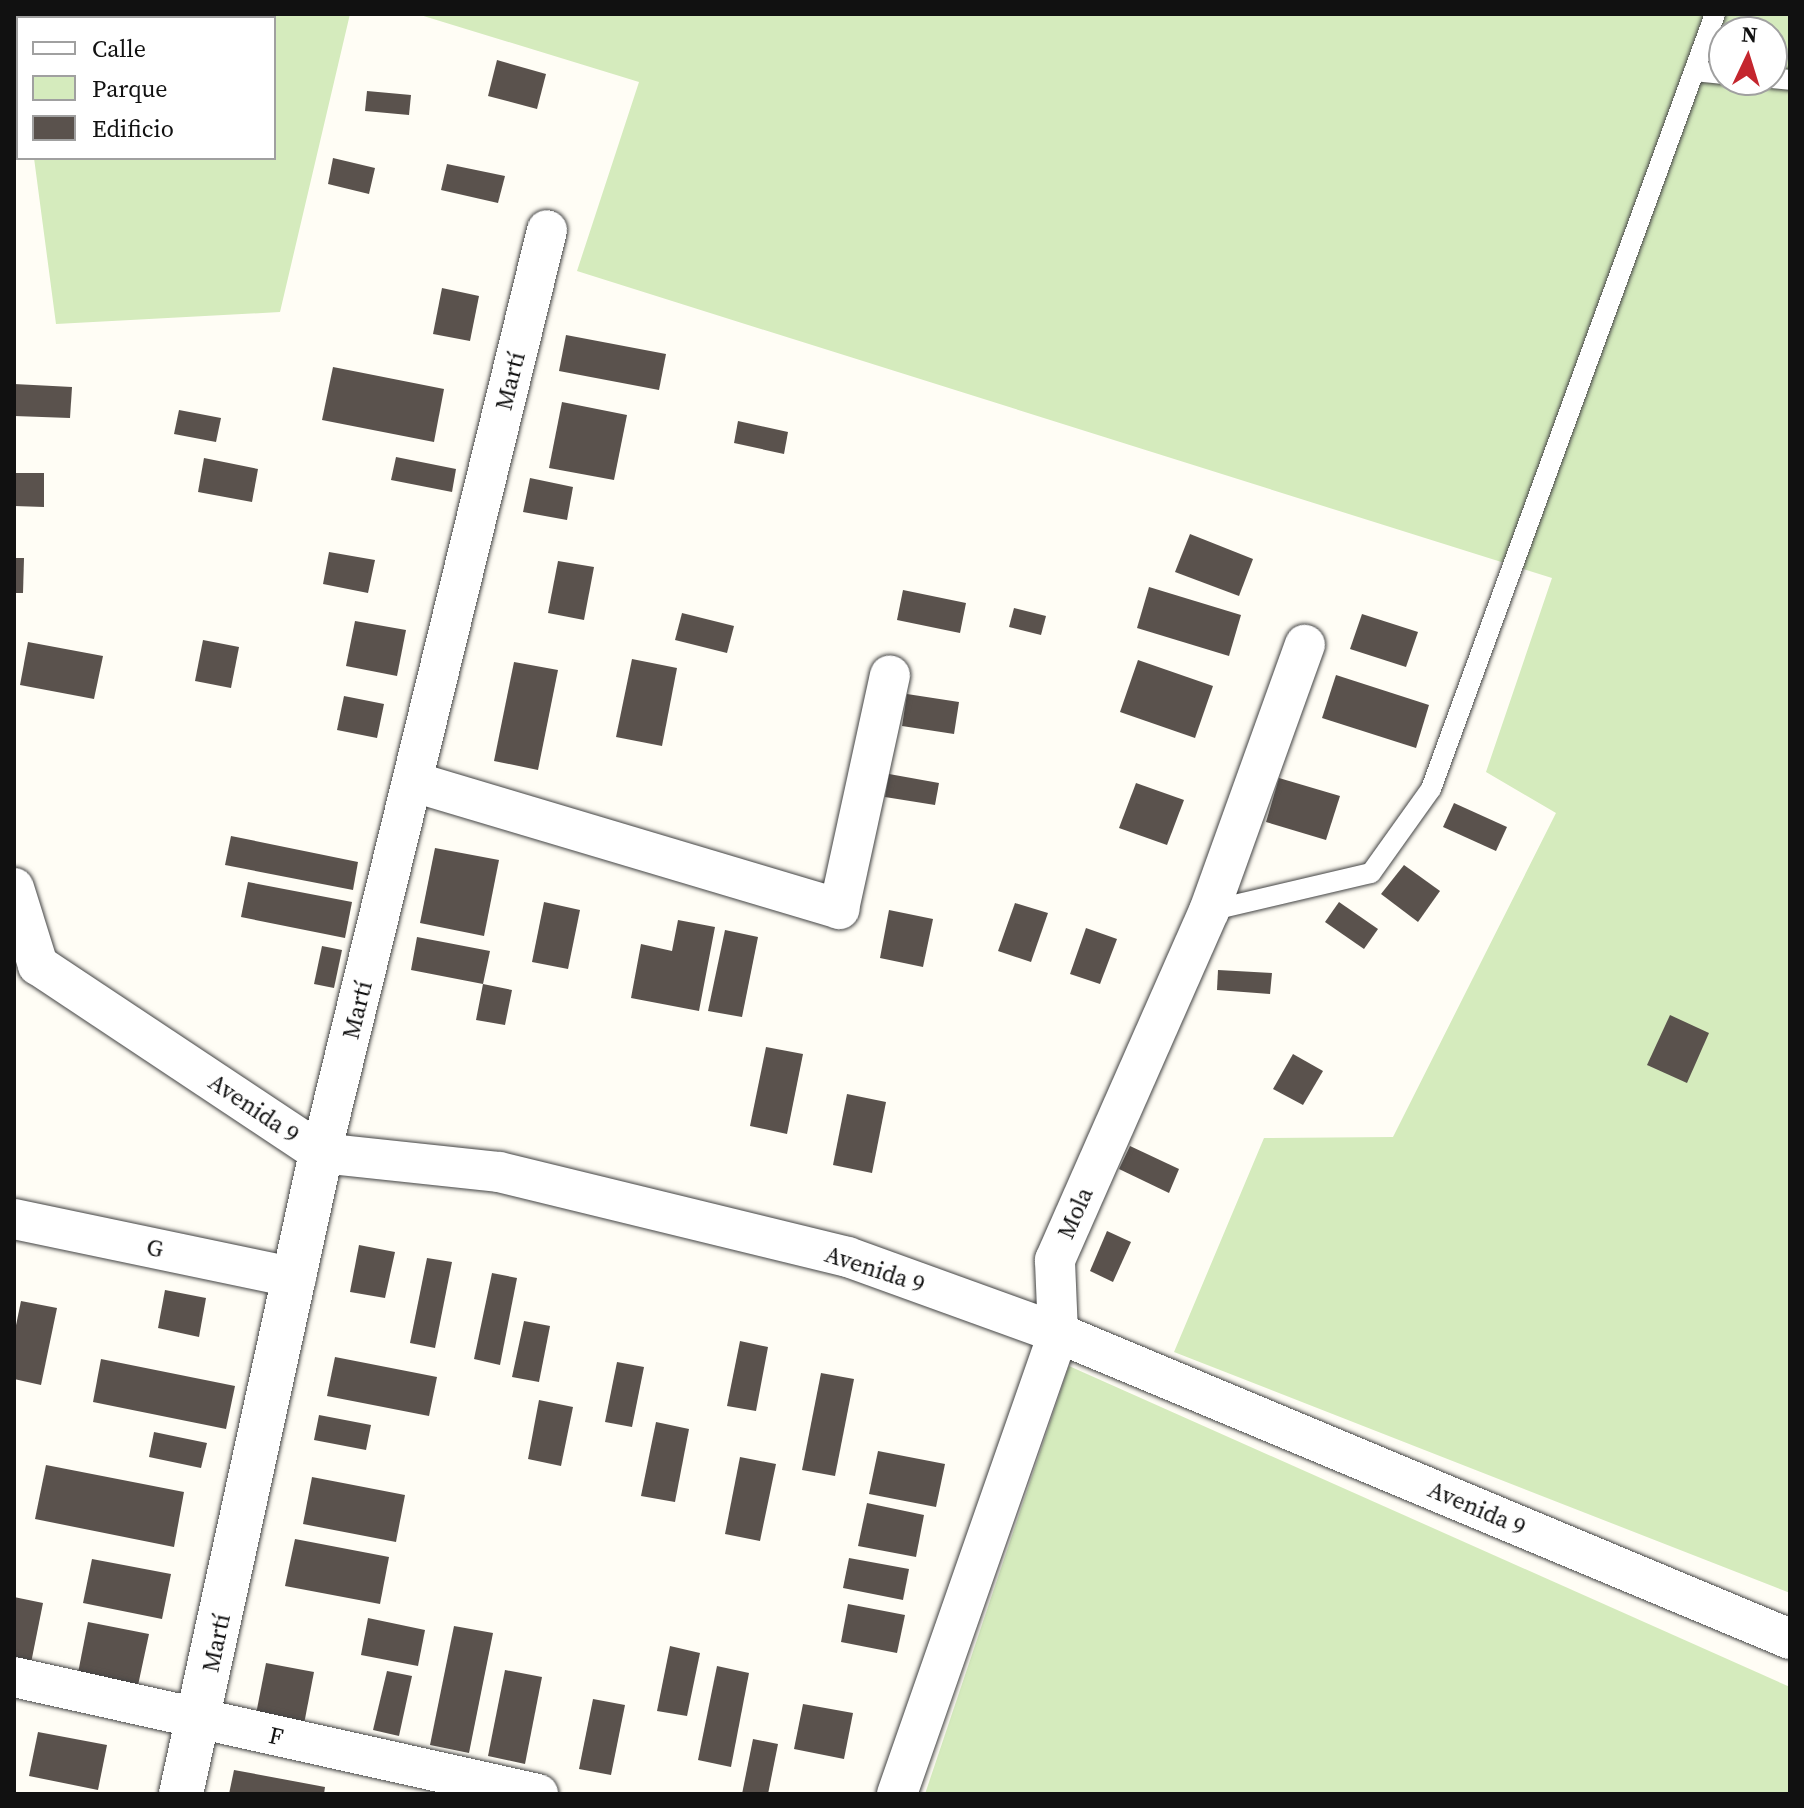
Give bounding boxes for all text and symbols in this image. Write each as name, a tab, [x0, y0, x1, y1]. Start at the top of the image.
legend	[16, 16, 276, 160]
north arrow	[1708, 16, 1788, 96]
text: N	[1740, 19, 1759, 50]
text: Calle	[92, 32, 146, 65]
text: Parque	[92, 72, 168, 105]
text: Edificio	[92, 112, 174, 145]
street label: Martí	[489, 349, 531, 413]
street label: Martí	[336, 978, 378, 1042]
street label: Avenida 9	[203, 1067, 305, 1149]
street label: Mola	[1051, 1183, 1099, 1243]
street label: G	[144, 1232, 166, 1264]
street label: Avenida 9	[821, 1239, 929, 1299]
street label: Avenida 9	[1424, 1475, 1530, 1541]
street label: Martí	[196, 1611, 236, 1675]
street label: F	[266, 1720, 286, 1752]

